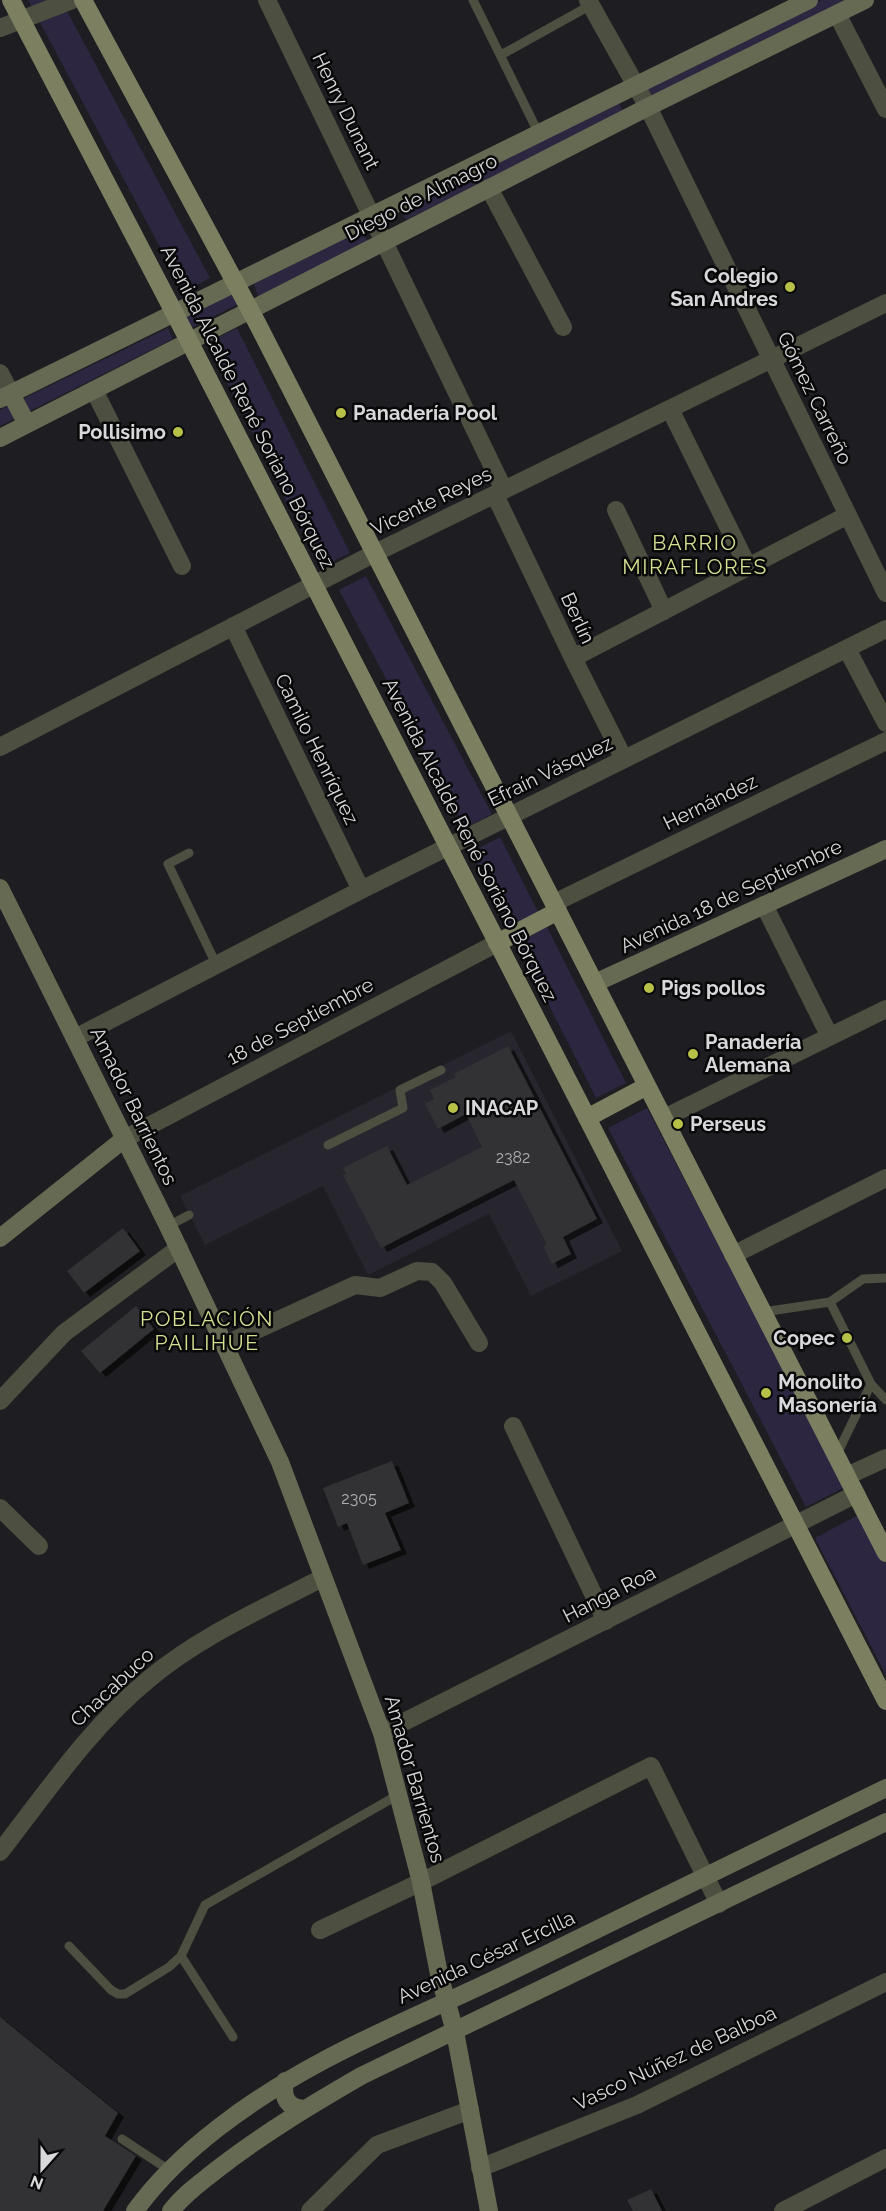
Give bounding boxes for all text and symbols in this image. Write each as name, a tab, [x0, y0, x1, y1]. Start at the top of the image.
street label: Henry Dunant	[307, 48, 385, 174]
street label: Diego de Almagro	[341, 148, 501, 246]
street label: Avenida Alcalde René Soriano Bórquez	[156, 241, 340, 573]
place label: Colegio San Andres	[670, 264, 778, 311]
marker: Colegio San Andres	[783, 280, 797, 294]
street label: Gómez Carreño	[772, 328, 858, 468]
place label: Panadería Pool	[353, 401, 498, 425]
marker: Panadería Pool	[334, 406, 348, 420]
place label: Pollisimo	[78, 420, 166, 444]
marker: Pollisimo	[171, 425, 185, 439]
street label: Vicente Reyes	[367, 461, 495, 541]
district label: BARRIO MIRAFLORES	[622, 530, 768, 579]
street label: Berlín	[556, 589, 600, 647]
street label: Camilo Henríquez	[270, 670, 364, 828]
street label: Avenida Alcalde René Soriano Bórquez	[378, 674, 562, 1006]
street label: Efraín Vásquez	[484, 730, 616, 812]
street label: Hernández	[659, 769, 761, 835]
street label: Avenida 18 de Septiembre	[616, 834, 846, 958]
street label: 18 de Septiembre	[222, 972, 378, 1070]
place label: Pigs pollos	[661, 976, 766, 1000]
marker: Pigs pollos	[642, 981, 656, 995]
street label: Amador Barrientos	[85, 1023, 183, 1189]
place label: Panadería Alemana	[705, 1030, 802, 1077]
marker: Panadería Alemana	[686, 1047, 700, 1061]
place label: INACAP	[465, 1096, 539, 1120]
marker: INACAP	[446, 1101, 460, 1115]
place label: Perseus	[690, 1112, 766, 1136]
marker: Perseus	[671, 1117, 685, 1131]
house number: 2382	[496, 1148, 530, 1167]
district label: POBLACIÓN PAILIHUE	[140, 1306, 274, 1355]
place label: Copec	[773, 1326, 835, 1350]
marker: Copec	[840, 1331, 854, 1345]
place label: Monolito Masonería	[778, 1370, 877, 1417]
marker: Monolito Masonería	[759, 1386, 773, 1400]
house number: 2305	[341, 1489, 377, 1508]
street label: Hanga Roa	[559, 1560, 659, 1628]
street label: Chacabuco	[65, 1642, 159, 1732]
street label: Amador Barrientos	[380, 1693, 450, 1865]
street label: Avenida César Ercilla	[393, 1905, 579, 2009]
street label: Vasco Núñez de Balboa	[570, 2001, 780, 2115]
north arrow	[12, 2139, 72, 2199]
text: N	[28, 2171, 46, 2194]

